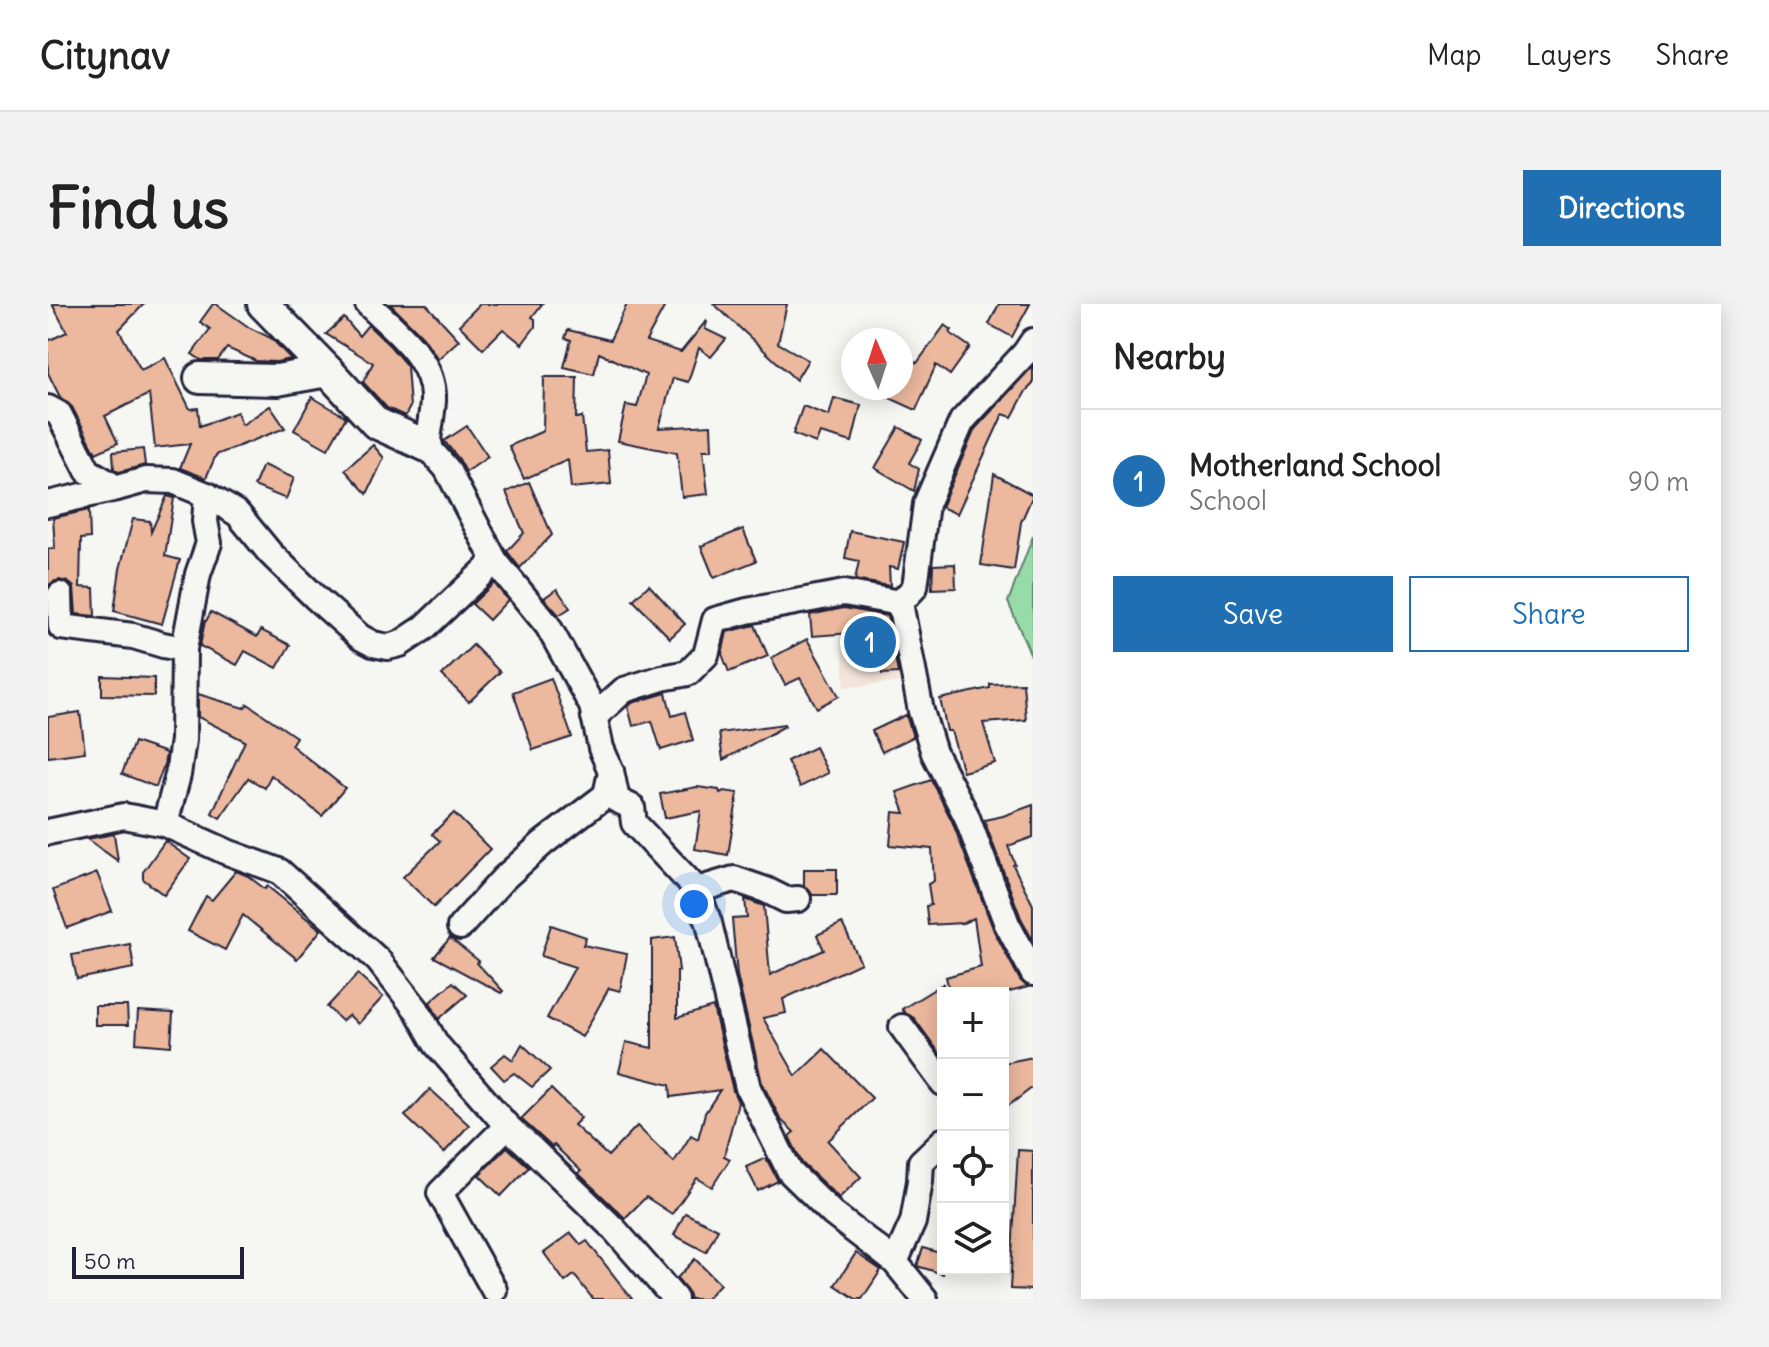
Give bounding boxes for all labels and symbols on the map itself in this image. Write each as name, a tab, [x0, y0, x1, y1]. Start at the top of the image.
north arrow	[841, 328, 913, 400]
pin: 1	[844, 612, 896, 672]
your location	[674, 884, 714, 924]
scale bar	[72, 1243, 244, 1279]

